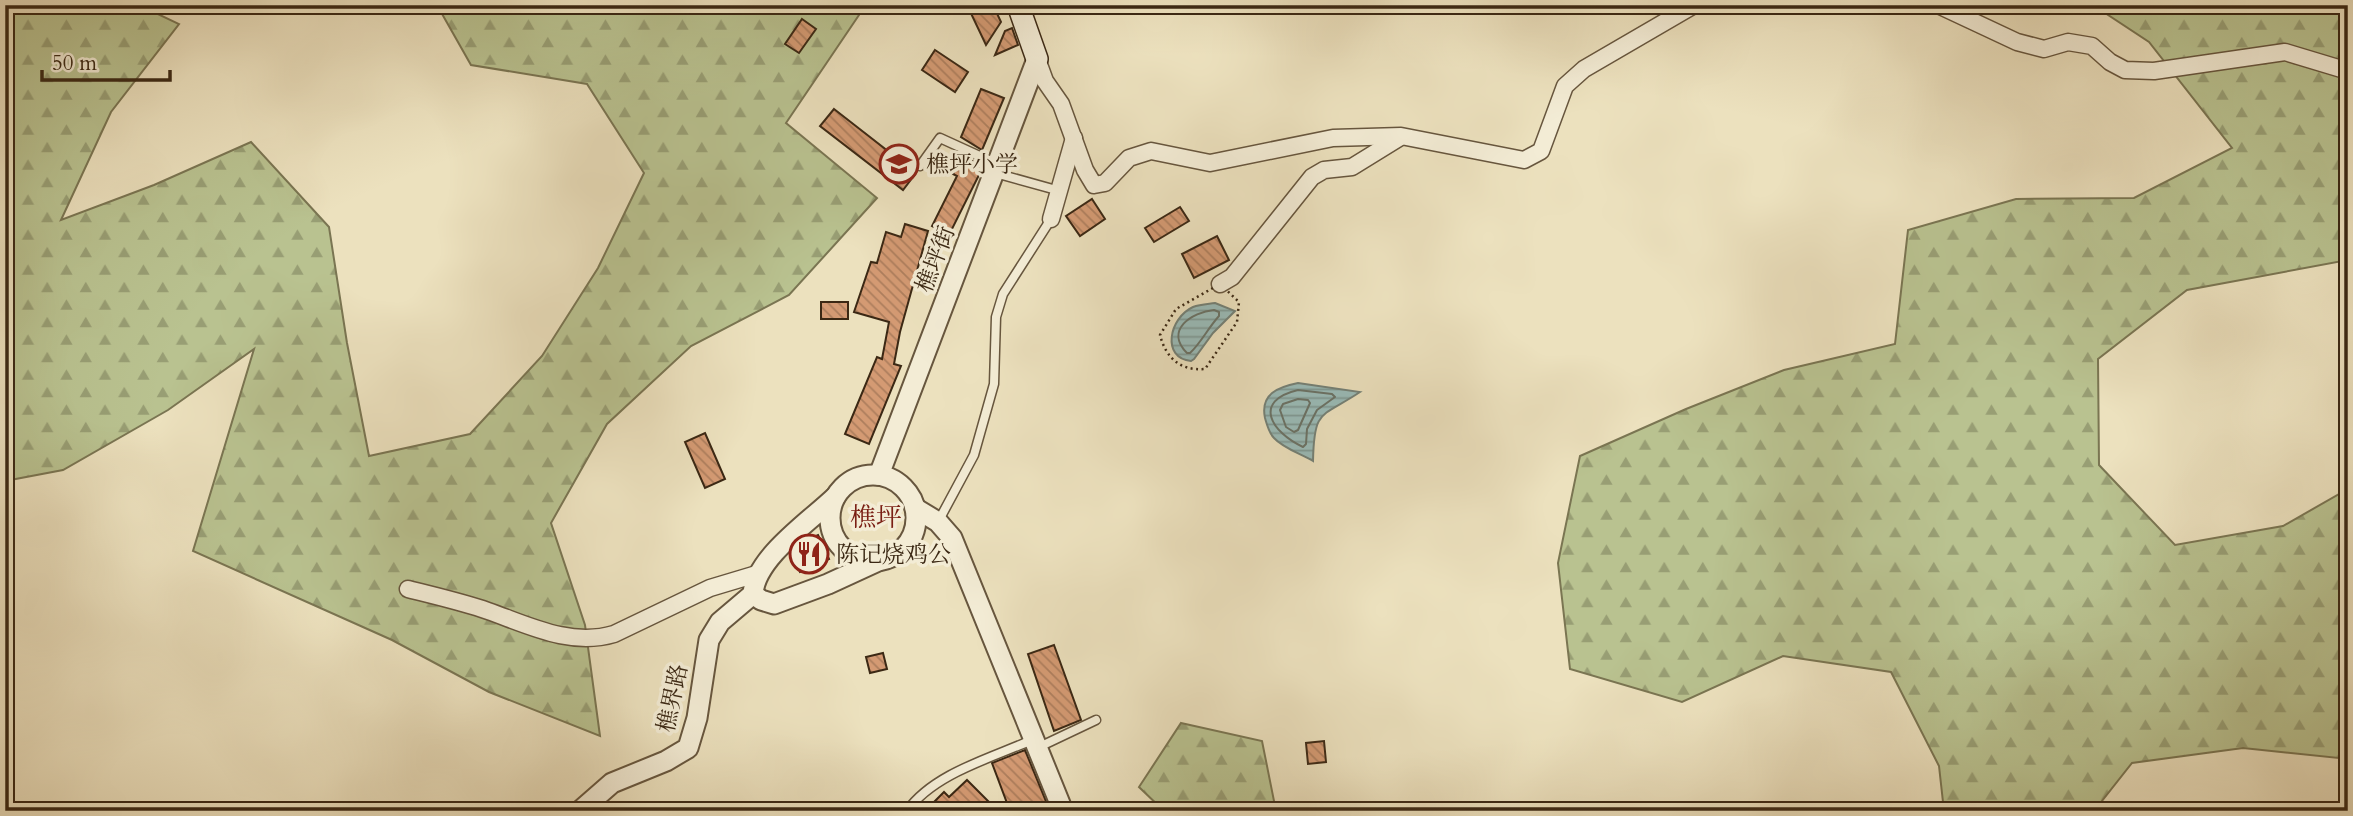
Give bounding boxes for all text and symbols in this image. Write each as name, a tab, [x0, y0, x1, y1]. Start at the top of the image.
scale bar	[42, 38, 170, 82]
text: 50 m	[52, 49, 97, 78]
school or university icon: 樵坪小学	[878, 143, 920, 185]
place label: 樵坪小学	[926, 149, 1018, 180]
street label: 樵坪街	[909, 221, 962, 297]
district label: 樵坪	[850, 500, 902, 535]
restaurant icon: 陈记烧鸡公	[788, 533, 830, 575]
place label: 陈记烧鸡公	[836, 539, 951, 570]
street label: 樵界路	[650, 661, 695, 735]

